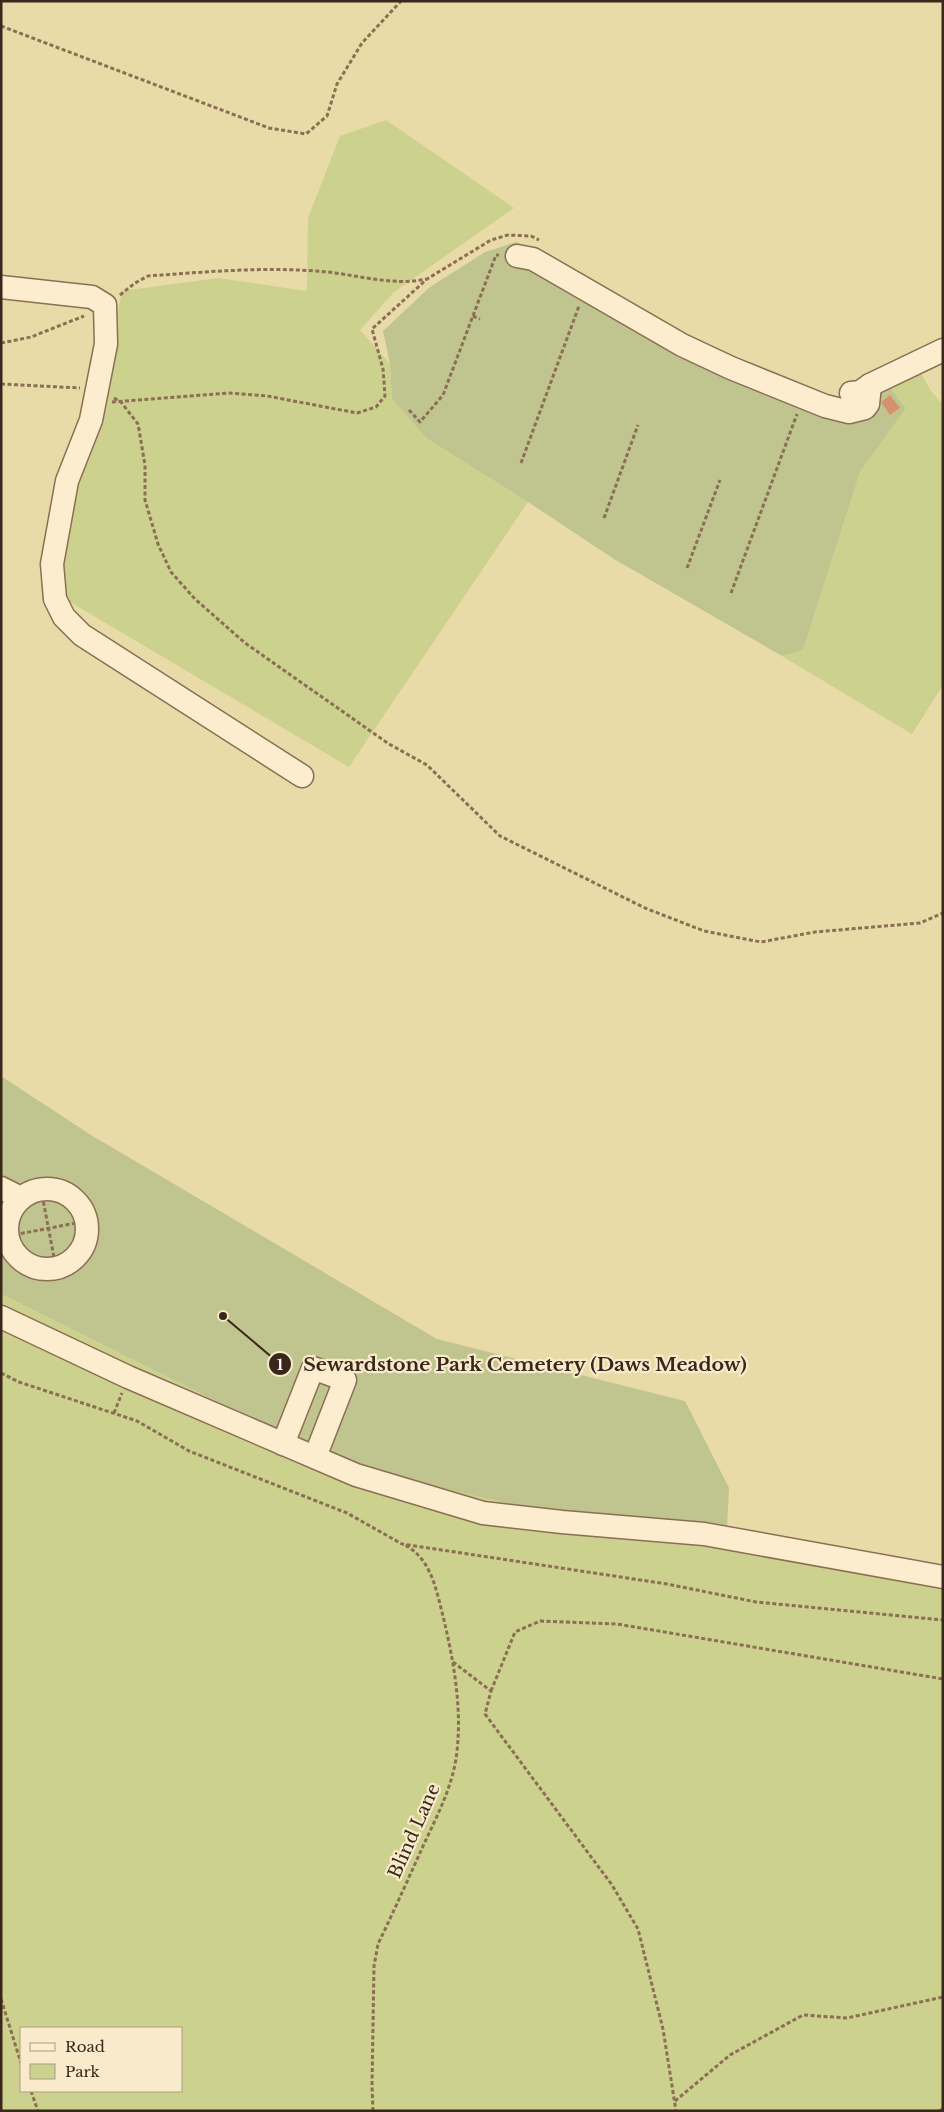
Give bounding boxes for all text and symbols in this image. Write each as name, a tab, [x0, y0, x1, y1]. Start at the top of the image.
callout: Sewardstone Park Cemetery (Daws Meadow)	[267, 1347, 757, 1381]
text: Sewardstone Park Cemetery (Daws Meadow)	[303, 1353, 747, 1376]
text: 1	[277, 1355, 284, 1374]
street label: Blind Lane	[383, 1780, 445, 1882]
legend	[20, 2027, 182, 2092]
text: Road	[65, 2037, 105, 2056]
text: Park	[65, 2062, 101, 2081]

